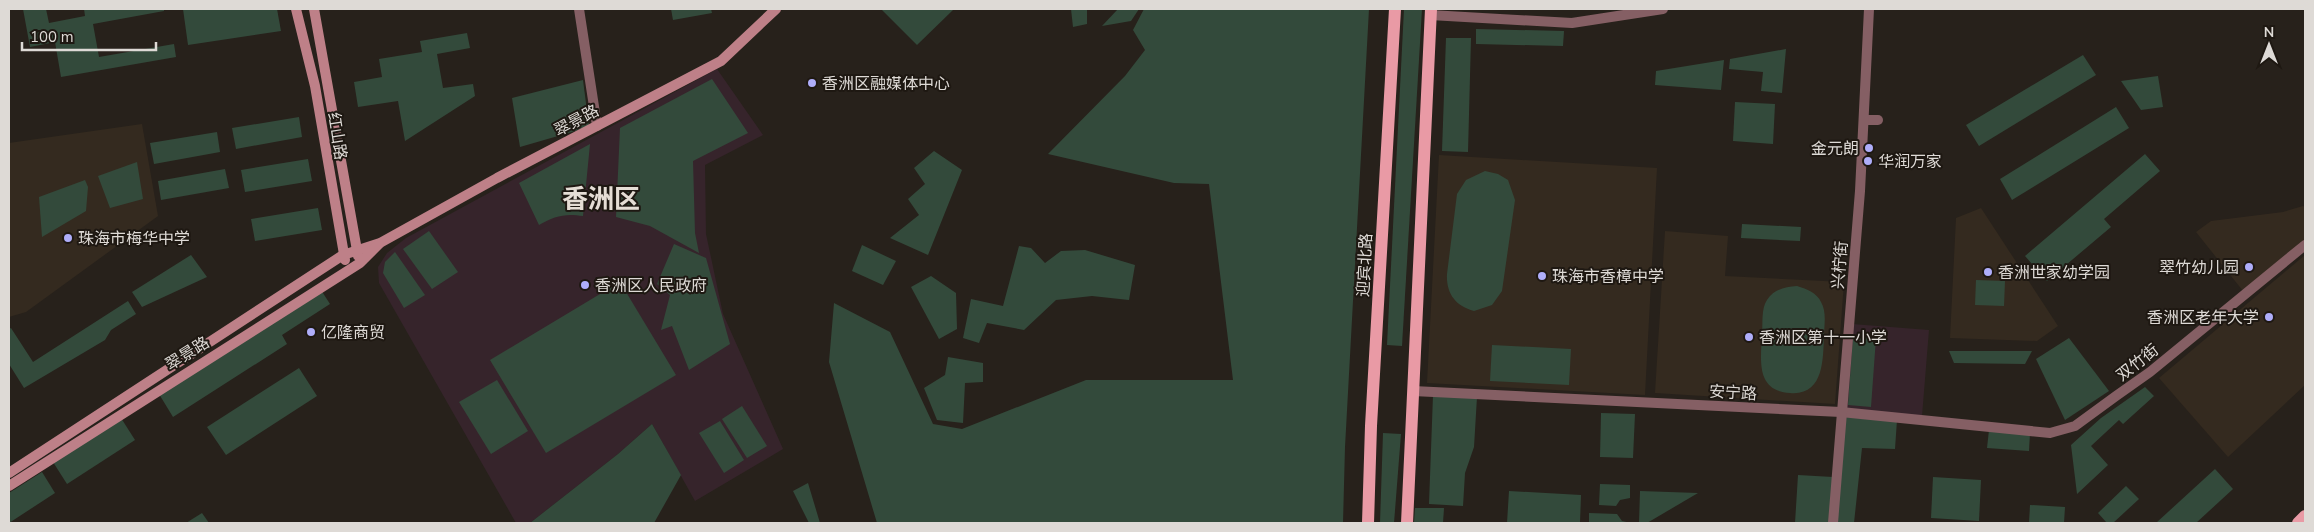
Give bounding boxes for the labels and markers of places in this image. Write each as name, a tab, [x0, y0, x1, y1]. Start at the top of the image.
place label: 香洲区融媒体中心	[822, 73, 950, 95]
marker: 香洲区融媒体中心	[806, 77, 818, 89]
place label: 金元朗	[1811, 138, 1859, 160]
marker: 金元朗	[1863, 142, 1875, 154]
place label: 华润万家	[1878, 151, 1942, 173]
marker: 华润万家	[1862, 155, 1874, 167]
place label: 珠海市梅华中学	[78, 228, 190, 250]
marker: 珠海市梅华中学	[62, 232, 74, 244]
place label: 翠竹幼儿园	[2159, 257, 2239, 279]
marker: 翠竹幼儿园	[2243, 261, 2255, 273]
place label: 香洲世家幼学园	[1998, 262, 2110, 284]
place label: 珠海市香樟中学	[1552, 266, 1664, 288]
marker: 香洲世家幼学园	[1982, 266, 1994, 278]
marker: 珠海市香樟中学	[1536, 270, 1548, 282]
place label: 香洲区人民政府	[595, 275, 707, 297]
marker: 香洲区人民政府	[579, 279, 591, 291]
place label: 香洲区老年大学	[2147, 307, 2259, 329]
marker: 香洲区老年大学	[2263, 311, 2275, 323]
place label: 亿隆商贸	[321, 322, 385, 344]
marker: 亿隆商贸	[305, 326, 317, 338]
place label: 香洲区第十一小学	[1759, 327, 1887, 349]
marker: 香洲区第十一小学	[1743, 331, 1755, 343]

